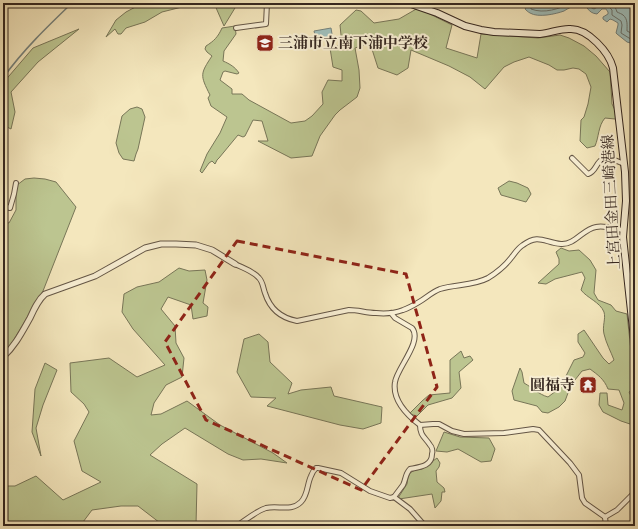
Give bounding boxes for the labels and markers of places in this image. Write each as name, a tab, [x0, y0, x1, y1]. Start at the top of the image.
school or university icon: 三浦市立南下浦中学校	[255, 33, 275, 53]
place label: 三浦市立南下浦中学校	[278, 34, 428, 55]
temple icon: 圓福寺	[578, 375, 598, 395]
place label: 圓福寺	[530, 376, 575, 397]

